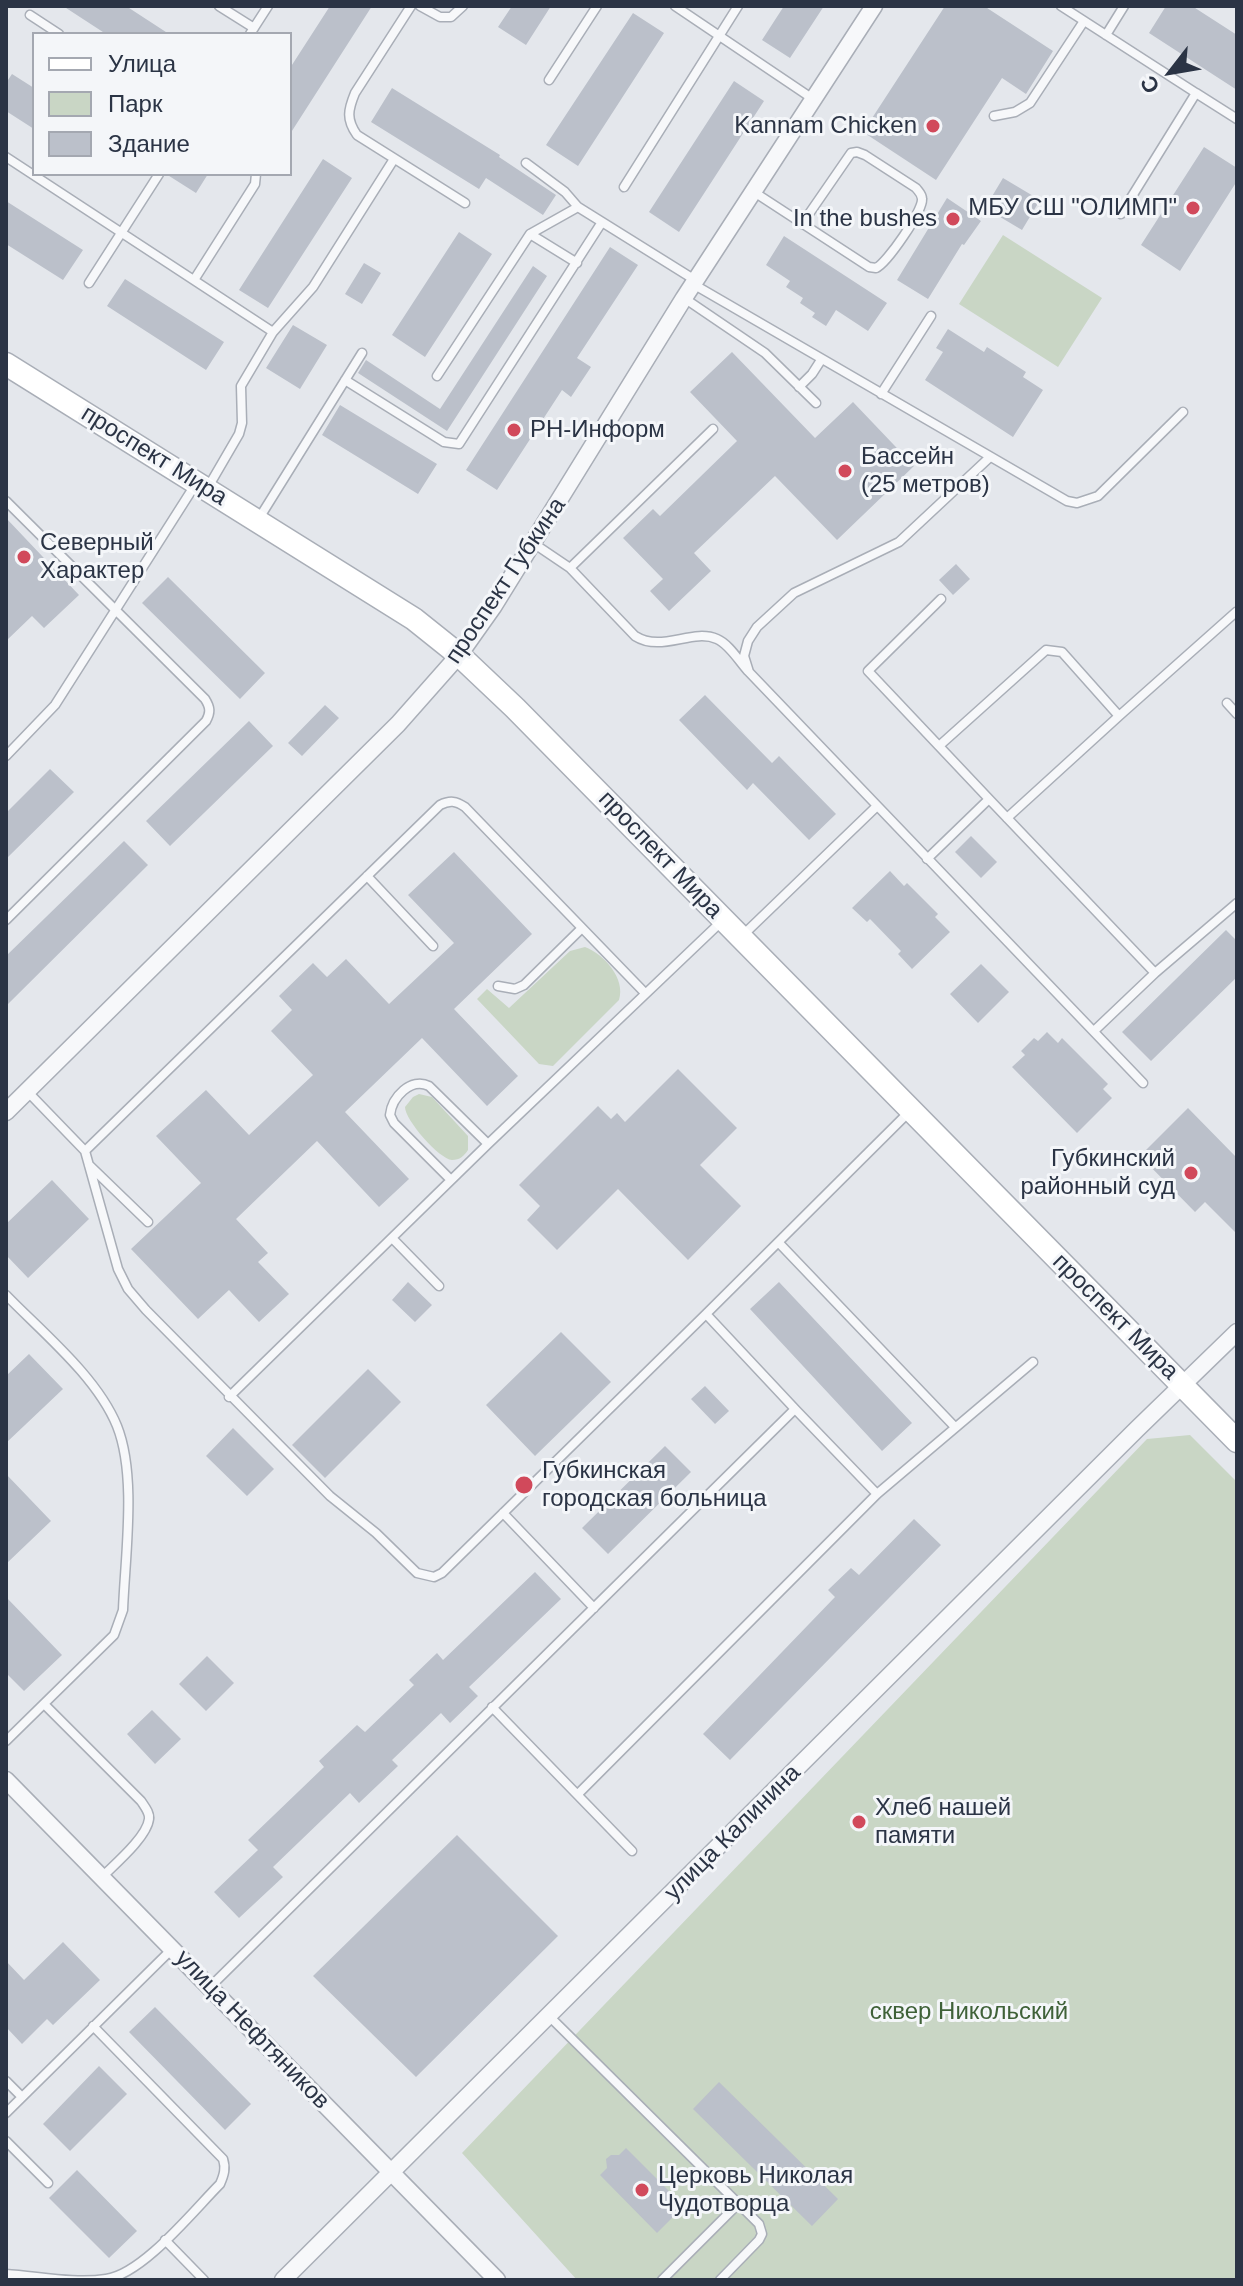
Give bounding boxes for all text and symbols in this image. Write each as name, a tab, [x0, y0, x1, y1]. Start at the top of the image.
legend	[32, 32, 292, 176]
north arrow	[1131, 32, 1211, 112]
text: Улица	[108, 50, 176, 77]
text: С	[1135, 71, 1165, 98]
text: Парк	[108, 90, 162, 117]
place label: Kannam Chicken	[734, 112, 917, 140]
marker: Kannam Chicken	[924, 117, 942, 135]
text: Здание	[108, 130, 190, 157]
place label: МБУ СШ "ОЛИМП"	[968, 194, 1177, 222]
marker: МБУ СШ "ОЛИМП"	[1184, 199, 1202, 217]
place label: In the bushes	[793, 205, 937, 233]
marker: In the bushes	[944, 210, 962, 228]
street label: проспект Мира	[76, 400, 232, 512]
place label: РН-Информ	[530, 416, 665, 444]
marker: РН-Информ	[505, 421, 523, 439]
place label: Бассейн (25 метров)	[861, 443, 990, 499]
marker: Бассейн (25 метров)	[836, 462, 854, 480]
street label: проспект Губкина	[440, 492, 572, 670]
place label: Северный Характер	[40, 529, 154, 585]
marker: Северный Характер	[15, 548, 33, 566]
street label: проспект Мира	[592, 785, 728, 925]
place label: Губкинский районный суд	[1021, 1145, 1175, 1201]
marker: Губкинский районный суд	[1182, 1164, 1200, 1182]
street label: проспект Мира	[1046, 1248, 1184, 1386]
place label: Губкинская городская больница	[542, 1457, 767, 1513]
marker: Губкинская городская больница	[513, 1474, 535, 1496]
street label: улица Калинина	[659, 1759, 807, 1907]
place label: Хлеб нашей памяти	[875, 1794, 1011, 1850]
marker: Хлеб нашей памяти	[850, 1813, 868, 1831]
street label: улица Нефтяников	[169, 1944, 335, 2116]
park label: сквер Никольский	[870, 1998, 1068, 2026]
place label: Церковь Николая Чудотворца	[658, 2162, 853, 2218]
marker: Церковь Николая Чудотворца	[633, 2181, 651, 2199]

